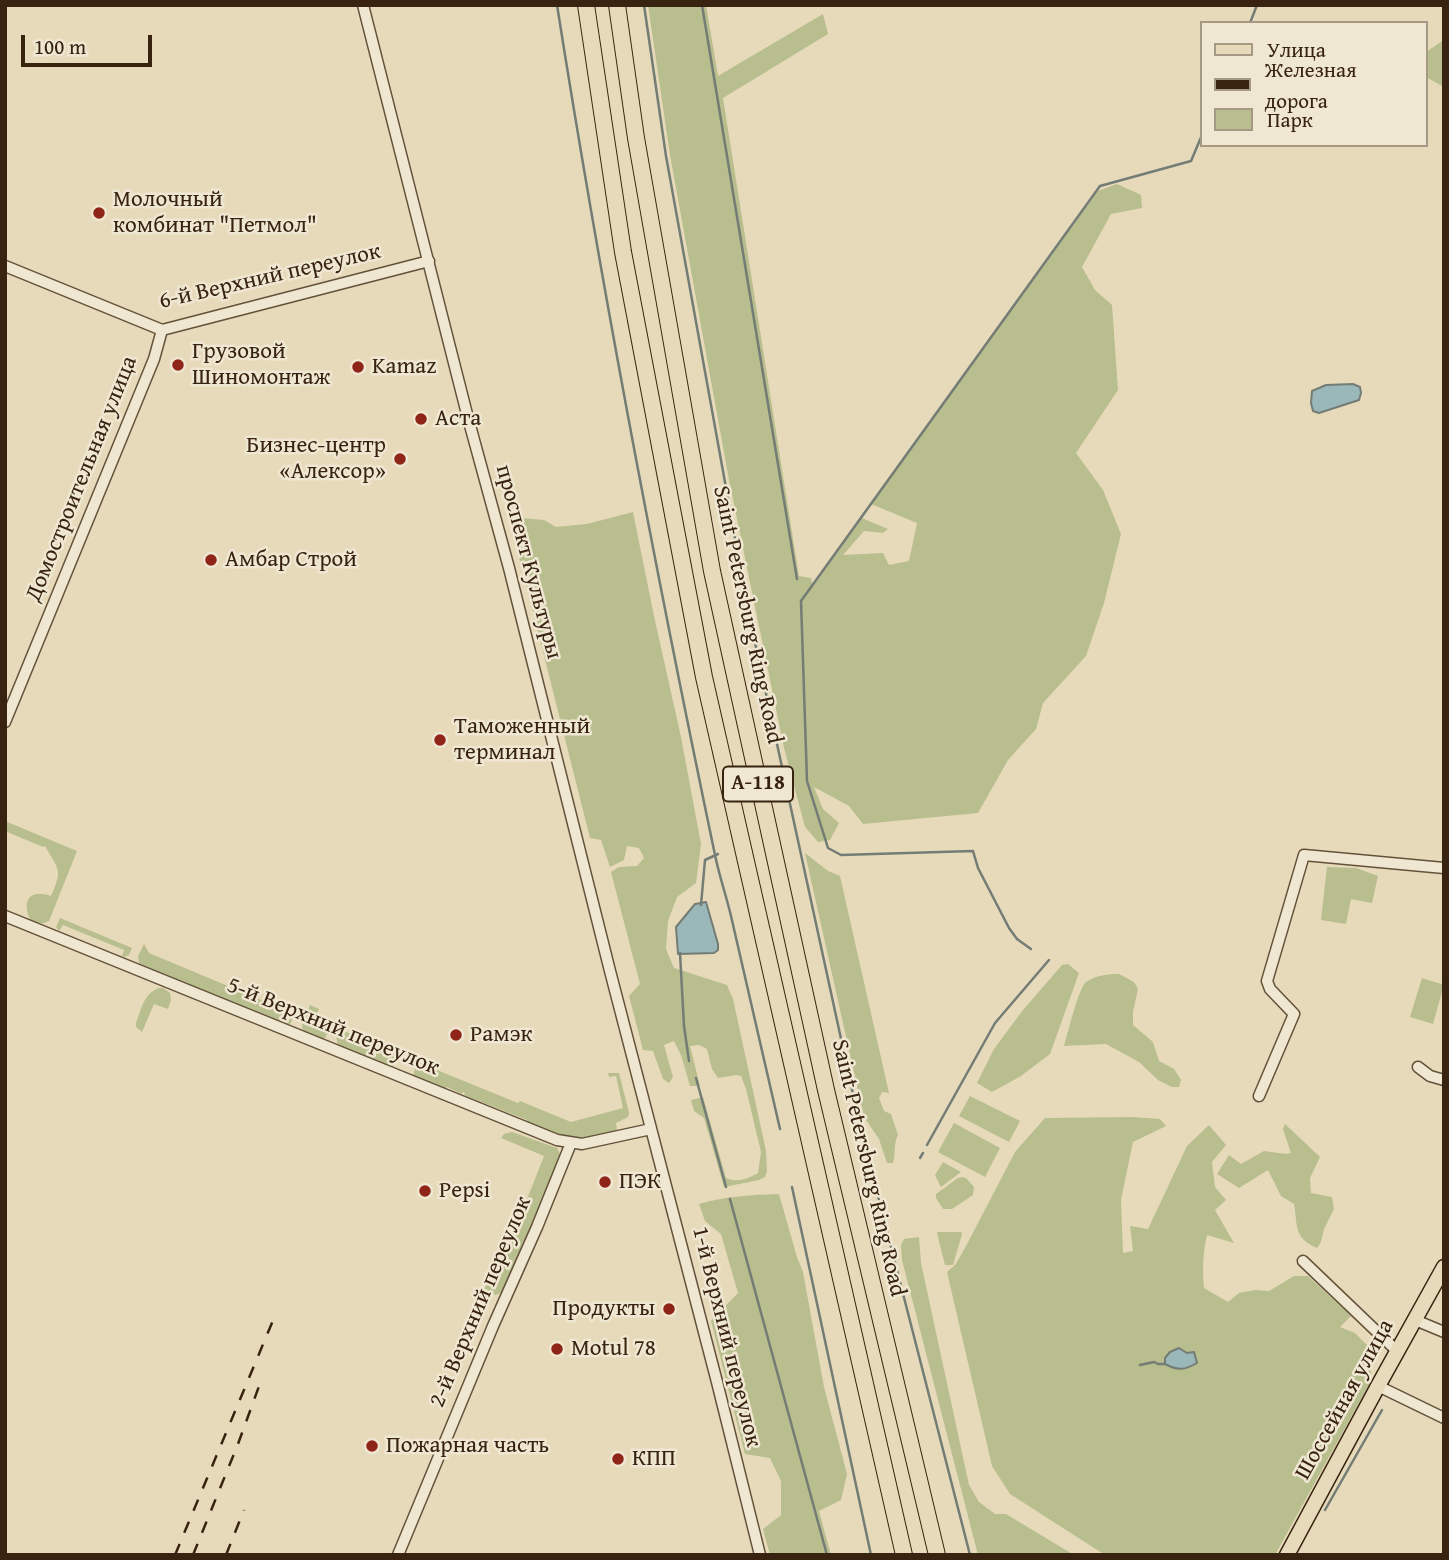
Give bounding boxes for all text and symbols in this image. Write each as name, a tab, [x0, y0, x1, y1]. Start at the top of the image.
scale bar	[24, 21, 156, 65]
legend	[1200, 21, 1428, 147]
text: 100 m	[34, 31, 86, 62]
text: Улица	[1267, 34, 1326, 65]
text: Железная дорога	[1265, 54, 1357, 116]
text: Парк	[1267, 104, 1313, 135]
place label: Молочный комбинат "Петмол"	[113, 186, 317, 240]
marker: Молочный комбинат "Петмол"	[91, 205, 107, 221]
street label: 6-й Верхний переулок	[157, 238, 383, 316]
place label: Грузовой Шиномонтаж	[192, 338, 330, 392]
street label: Домостроительная улица	[20, 352, 144, 606]
place label: Kamaz	[372, 353, 436, 381]
marker: Грузовой Шиномонтаж	[170, 357, 186, 373]
marker: Kamaz	[350, 359, 366, 375]
place label: Аста	[435, 405, 481, 433]
marker: Аста	[413, 411, 429, 427]
place label: Бизнес-центр «Алексор»	[246, 432, 386, 486]
marker: Бизнес-центр «Алексор»	[392, 451, 408, 467]
street label: проспект Культуры	[489, 462, 567, 662]
street label: Saint Petersburg Ring Road	[706, 484, 788, 746]
place label: Амбар Строй	[225, 546, 357, 574]
marker: Амбар Строй	[203, 552, 219, 568]
place label: Таможенный терминал	[454, 713, 590, 767]
marker: Таможенный терминал	[432, 732, 448, 748]
road number: А-118	[723, 766, 793, 802]
street label: 5-й Верхний переулок	[223, 972, 443, 1082]
place label: Рамэк	[470, 1021, 533, 1049]
marker: Рамэк	[448, 1027, 464, 1043]
street label: Saint Petersburg Ring Road	[825, 1037, 911, 1299]
place label: ПЭК	[619, 1168, 661, 1196]
marker: ПЭК	[597, 1174, 613, 1190]
place label: Pepsi	[439, 1177, 490, 1205]
marker: Pepsi	[417, 1183, 433, 1199]
street label: 2-й Верхний переулок	[424, 1192, 538, 1412]
street label: 1-й Верхний переулок	[685, 1224, 767, 1450]
place label: Продукты	[553, 1295, 655, 1323]
marker: Продукты	[661, 1301, 677, 1317]
street label: Шоссейная улица	[1290, 1315, 1400, 1485]
place label: Motul 78	[571, 1335, 656, 1363]
marker: Motul 78	[549, 1341, 565, 1357]
place label: Пожарная часть	[386, 1432, 549, 1460]
marker: Пожарная часть	[364, 1438, 380, 1454]
place label: КПП	[632, 1445, 676, 1473]
marker: КПП	[610, 1451, 626, 1467]

